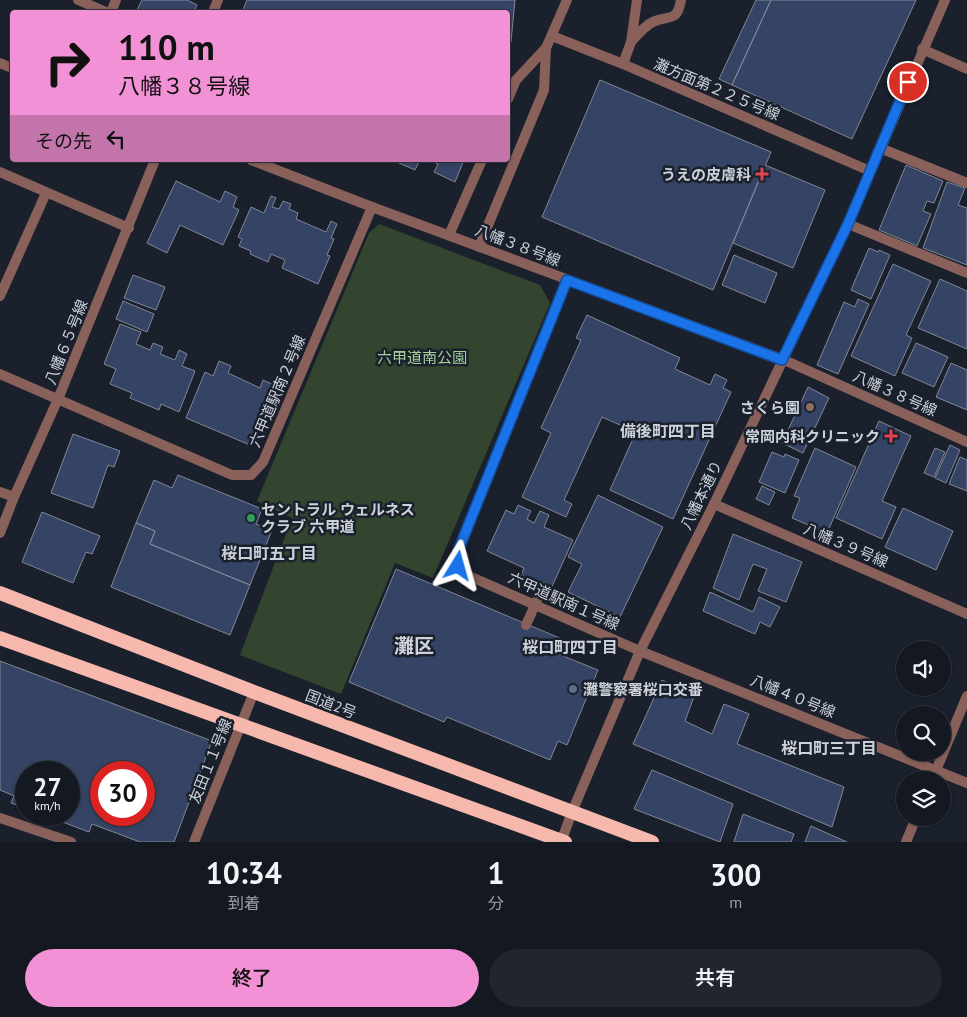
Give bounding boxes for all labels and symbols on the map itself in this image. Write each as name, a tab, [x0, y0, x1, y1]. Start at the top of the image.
street label: 灘方面第２２５号線	[651, 54, 783, 124]
pin	[887, 61, 929, 103]
place label: うえの皮膚科	[661, 165, 751, 184]
marker: うえの皮膚科	[755, 167, 769, 181]
street label: 八幡３８号線	[473, 220, 563, 270]
street label: 八幡６５号線	[40, 297, 92, 387]
street label: 六甲道駅南２号線	[245, 332, 309, 450]
park label: 六甲道南公園	[377, 348, 467, 367]
street label: 八幡３８号線	[850, 366, 940, 420]
place label: さくら園	[740, 398, 800, 417]
marker: さくら園	[804, 401, 816, 413]
district label: 備後町四丁目	[620, 421, 716, 441]
place label: 常岡内科クリニック	[745, 427, 880, 446]
marker: 常岡内科クリニック	[884, 429, 898, 443]
street label: 八幡本通り	[676, 457, 726, 533]
place label: セントラル ウェルネス クラブ 六甲道	[261, 500, 415, 536]
marker: セントラル ウェルネス クラブ 六甲道	[245, 512, 257, 524]
street label: 八幡３９号線	[801, 519, 891, 571]
position arrow	[431, 539, 483, 591]
district label: 桜口町五丁目	[221, 543, 317, 563]
street label: 六甲道駅南１号線	[505, 568, 623, 634]
district label: 灘区	[394, 633, 434, 659]
district label: 桜口町四丁目	[522, 637, 618, 657]
street label: 八幡４０号線	[748, 670, 838, 722]
place label: 灘警察署桜口交番	[583, 680, 703, 699]
marker: 灘警察署桜口交番	[567, 683, 579, 695]
street label: 国道2号	[303, 686, 359, 722]
street label: 友田１１号線	[184, 716, 236, 806]
district label: 桜口町三丁目	[781, 738, 877, 758]
speed limit sign: 30	[90, 761, 155, 826]

